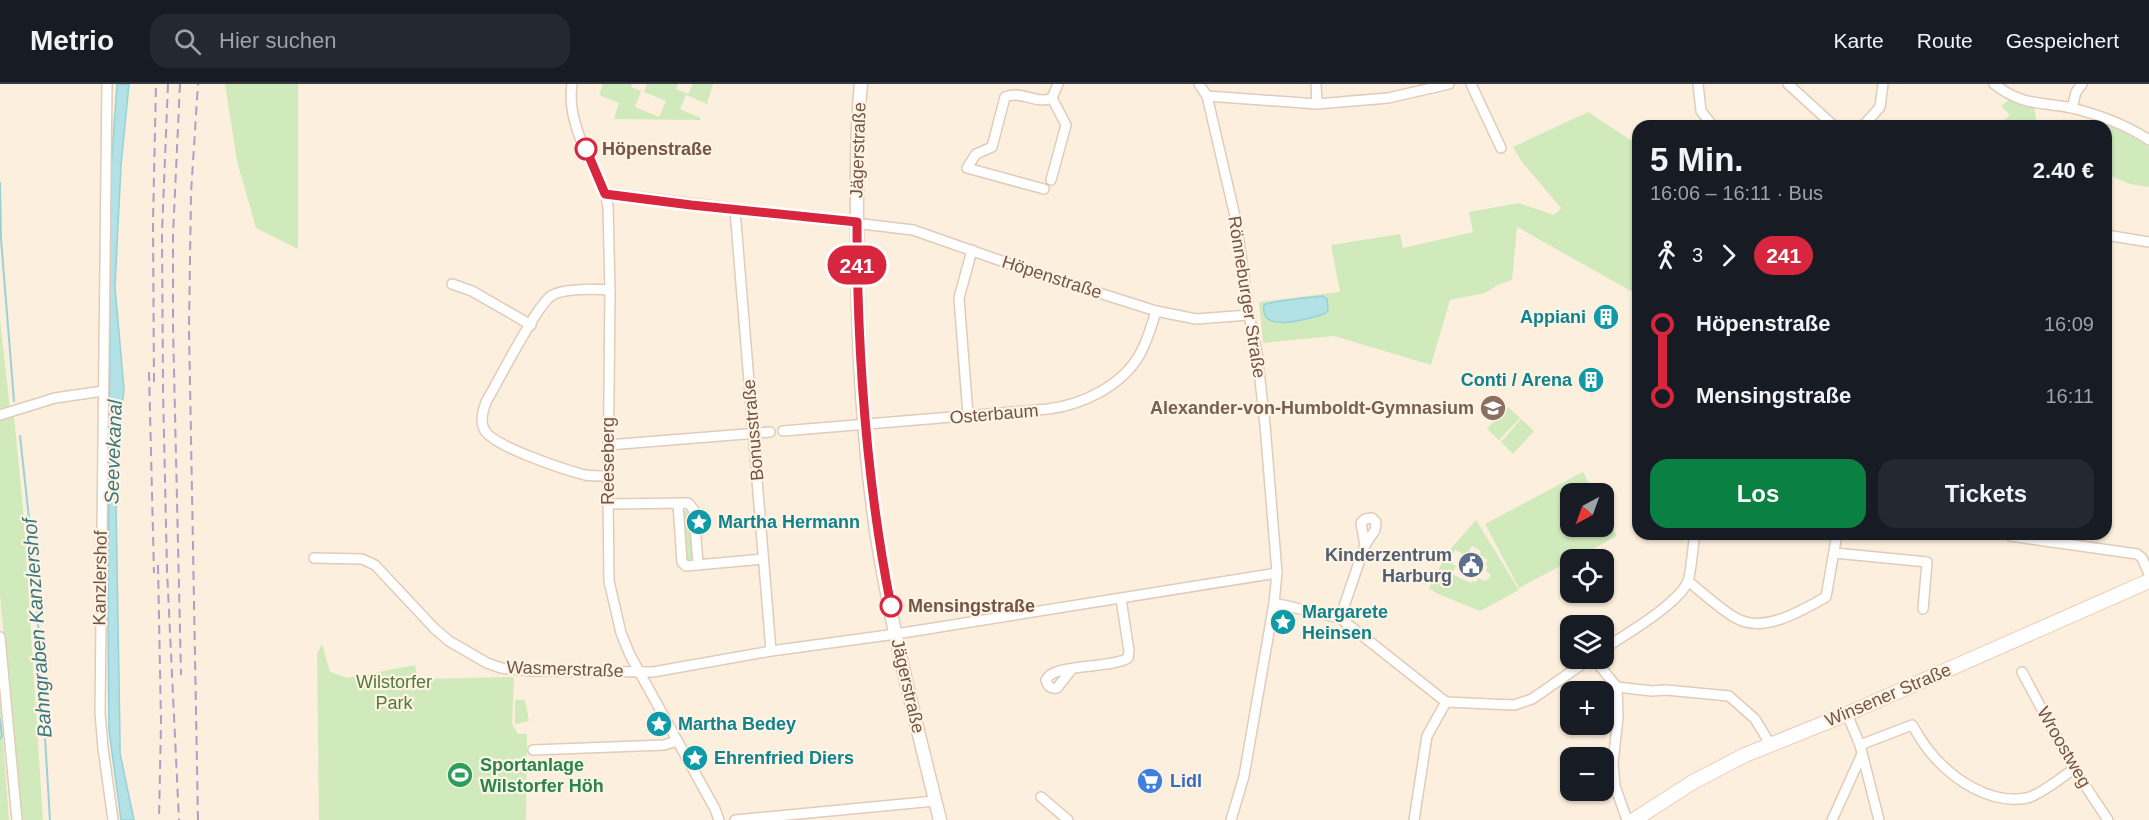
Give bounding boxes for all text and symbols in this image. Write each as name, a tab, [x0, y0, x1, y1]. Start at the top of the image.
search box	[150, 14, 570, 68]
text: Metrio	[30, 25, 114, 56]
icon: search	[171, 25, 204, 58]
text: Hier suchen	[219, 28, 336, 53]
text: Karte	[1834, 29, 1884, 52]
text: Route	[1917, 29, 1973, 52]
text: Gespeichert	[2006, 29, 2119, 52]
street label: Jägerstraße	[846, 102, 870, 198]
marker: Höpenstraße	[575, 138, 597, 160]
place label: Höpenstraße	[602, 139, 712, 159]
text: 5 Min.	[1650, 141, 1744, 178]
text: 2.40 €	[2033, 158, 2094, 183]
text: 16:06 – 16:11 · Bus	[1650, 182, 1823, 204]
street label: Rönneburger Straße	[1224, 214, 1270, 380]
icon: walk	[1650, 239, 1683, 272]
icon: forward	[1712, 239, 1745, 272]
text: 3	[1692, 244, 1703, 266]
text: 241	[1766, 244, 1801, 267]
line badge: 241	[822, 246, 892, 285]
street label: Höpenstraße	[999, 251, 1105, 303]
text: 241	[839, 254, 875, 277]
building icon: Appiani	[1591, 302, 1621, 332]
place label: Appiani	[1520, 307, 1586, 327]
text: Höpenstraße	[1696, 311, 1830, 336]
text: 16:09	[2044, 313, 2094, 335]
building icon: Conti / Arena	[1576, 365, 1606, 395]
place label: Conti / Arena	[1461, 370, 1573, 390]
street label: Bonusstraße	[739, 378, 767, 482]
text: Mensingstraße	[1696, 383, 1851, 408]
text: 16:11	[2045, 385, 2094, 407]
school or university icon: Alexander-von-Humboldt-Gymnasium	[1478, 393, 1508, 423]
place label: Alexander-von-Humboldt-Gymnasium	[1150, 398, 1474, 418]
water label: Seevekanal	[100, 399, 126, 505]
street label: Osterbaum	[949, 400, 1039, 428]
street label: Reeseberg	[598, 417, 618, 505]
button: Los	[1650, 459, 1866, 528]
button: Tickets	[1878, 459, 2094, 528]
north arrow	[1560, 483, 1614, 537]
map controls	[1560, 483, 1614, 801]
place icon: Martha Hermann	[684, 507, 714, 537]
place label: Martha Hermann	[718, 512, 860, 532]
water label: Bahngraben Kanzlershof	[18, 515, 56, 739]
street label: Kanzlershof	[89, 529, 111, 626]
place label: Kinderzentrum Harburg	[1325, 545, 1452, 586]
button: locate	[1560, 549, 1614, 603]
public building icon: Kinderzentrum Harburg	[1456, 550, 1486, 580]
marker: Mensingstraße	[880, 595, 902, 617]
place label: Mensingstraße	[908, 596, 1035, 616]
place label: Margarete Heinsen	[1302, 602, 1388, 643]
place icon: Margarete Heinsen	[1268, 607, 1298, 637]
button: layers	[1560, 615, 1614, 669]
street label: Jägerstraße	[887, 637, 929, 735]
street label: Wasmerstraße	[506, 657, 624, 681]
street label: Winsener Straße	[1822, 659, 1954, 731]
park label: Wilstorfer Park	[356, 672, 432, 713]
button: +	[1560, 681, 1614, 735]
street label: Wroostweg	[2033, 703, 2095, 791]
place icon: Martha Bedey	[644, 709, 674, 739]
place label: Martha Bedey	[678, 714, 796, 734]
place icon: Ehrenfried Diers	[680, 743, 710, 773]
button: −	[1560, 747, 1614, 801]
place label: Ehrenfried Diers	[714, 748, 854, 768]
place label: Sportanlage Wilstorfer Höh	[480, 755, 604, 796]
sports icon: Sportanlage Wilstorfer Höh	[445, 760, 475, 790]
supermarket icon: Lidl	[1135, 766, 1165, 796]
place label: Lidl	[1170, 771, 1202, 791]

